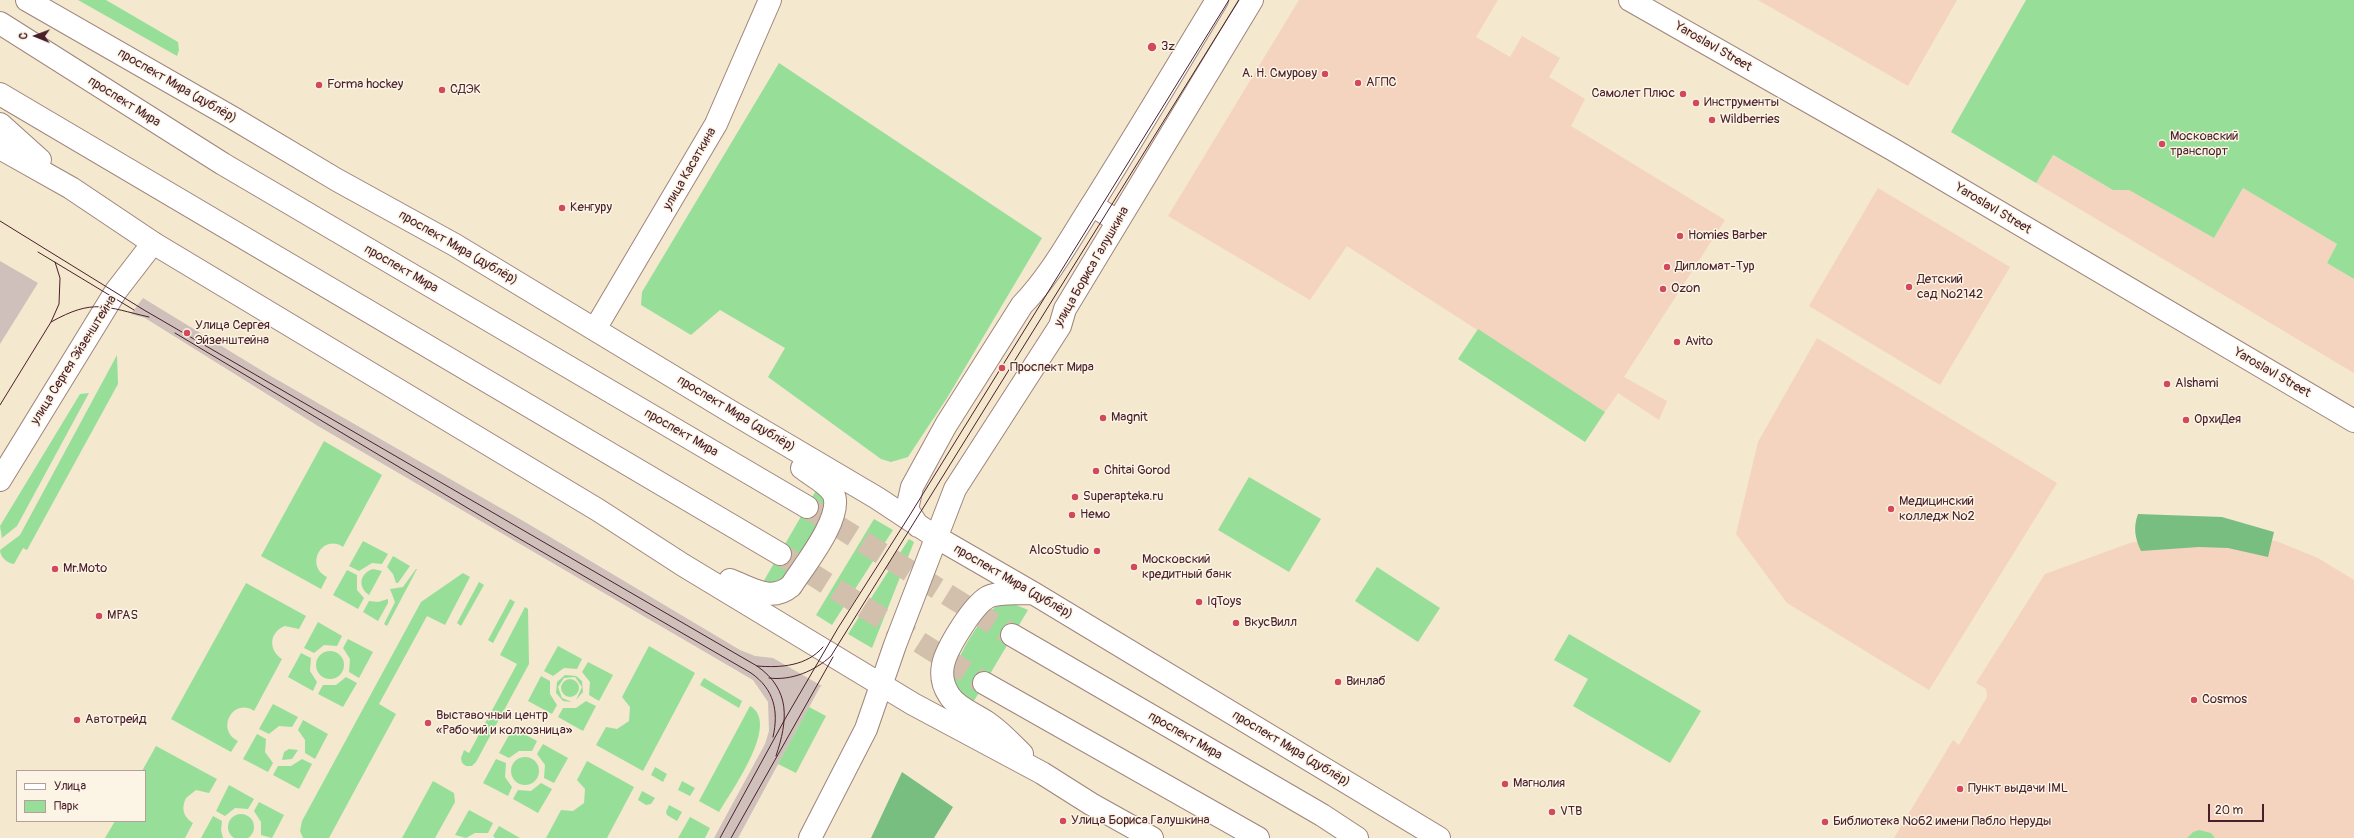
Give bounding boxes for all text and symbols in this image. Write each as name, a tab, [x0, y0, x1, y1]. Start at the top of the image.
north arrow	[16, 16, 56, 56]
street label: Yaroslavl Street	[1672, 19, 1754, 75]
text: С	[17, 32, 30, 39]
place label: 3z	[1161, 39, 1175, 55]
marker: 3z	[1146, 41, 1158, 53]
street label: проспект Мира (дублёр)	[115, 45, 239, 127]
place label: А. Н. Смурову	[1242, 66, 1317, 82]
marker: А. Н. Смурову	[1320, 69, 1330, 79]
street label: проспект Мира	[85, 73, 163, 131]
place label: АГПС	[1366, 75, 1396, 91]
place label: Forma hockey	[327, 77, 403, 93]
marker: АГПС	[1353, 78, 1363, 88]
marker: Forma hockey	[314, 80, 324, 90]
place label: СДЭК	[450, 82, 481, 98]
marker: СДЭК	[437, 85, 447, 95]
place label: Самолет Плюс	[1591, 86, 1675, 102]
marker: Самолет Плюс	[1678, 89, 1688, 99]
place label: Инструменты	[1704, 95, 1779, 111]
marker: Инструменты	[1691, 98, 1701, 108]
place label: Wildberries	[1720, 112, 1779, 128]
marker: Wildberries	[1707, 115, 1717, 125]
street label: улица Касаткина	[660, 125, 720, 213]
place label: Московский транспорт	[2170, 129, 2238, 160]
marker: Московский транспорт	[2157, 139, 2167, 149]
street label: Yaroslavl Street	[1952, 180, 2034, 238]
place label: Кенгуру	[570, 200, 612, 216]
marker: Кенгуру	[557, 203, 567, 213]
street label: улица Бориса Галушкина	[1051, 204, 1133, 330]
street label: проспект Мира (дублёр)	[396, 207, 520, 289]
place label: Homies Barber	[1688, 228, 1767, 244]
marker: Homies Barber	[1675, 231, 1685, 241]
street label: проспект Мира	[361, 242, 441, 296]
place label: Дипломат-Тур	[1675, 259, 1755, 275]
marker: Дипломат-Тур	[1662, 262, 1672, 272]
place label: Детский сад №2142	[1917, 272, 1983, 303]
place label: Ozon	[1671, 281, 1700, 297]
marker: Детский сад №2142	[1904, 282, 1914, 292]
marker: Ozon	[1658, 284, 1668, 294]
street label: улица Сергея Эйзенштейна	[28, 292, 120, 428]
place label: Улица Сергея Эйзенштейна	[195, 318, 270, 349]
marker: Улица Сергея Эйзенштейна	[182, 328, 192, 338]
place label: Avito	[1685, 334, 1713, 350]
marker: Avito	[1672, 337, 1682, 347]
street label: Yaroslavl Street	[2231, 345, 2313, 401]
place label: Проспект Мира	[1010, 360, 1094, 376]
marker: Проспект Мира	[997, 363, 1007, 373]
street label: проспект Мира (дублёр)	[674, 373, 798, 455]
place label: Alshami	[2175, 376, 2218, 392]
marker: Alshami	[2162, 379, 2172, 389]
street label: проспект Мира	[641, 406, 721, 460]
place label: Magnit	[1111, 410, 1148, 426]
place label: ОрхиДея	[2194, 412, 2241, 428]
marker: Magnit	[1098, 413, 1108, 423]
marker: ОрхиДея	[2181, 415, 2191, 425]
place label: Chitai Gorod	[1104, 463, 1170, 479]
marker: Chitai Gorod	[1091, 466, 1101, 476]
place label: Superapteka.ru	[1083, 489, 1164, 505]
marker: Superapteka.ru	[1070, 492, 1080, 502]
place label: Медицинский колледж №2	[1899, 494, 1975, 525]
marker: Медицинский колледж №2	[1886, 504, 1896, 514]
place label: Немо	[1080, 507, 1110, 523]
marker: Немо	[1067, 510, 1077, 520]
street label: проспект Мира (дублёр)	[951, 541, 1075, 623]
place label: AlcoStudio	[1029, 543, 1089, 559]
marker: AlcoStudio	[1092, 546, 1102, 556]
place label: Московский кредитный банк	[1142, 552, 1232, 583]
place label: Mr.Moto	[63, 561, 107, 577]
marker: Московский кредитный банк	[1129, 562, 1139, 572]
marker: Mr.Moto	[50, 564, 60, 574]
place label: IqToys	[1207, 594, 1241, 610]
marker: IqToys	[1194, 597, 1204, 607]
place label: MPAS	[107, 608, 138, 624]
marker: MPAS	[94, 611, 104, 621]
place label: ВкусВилл	[1244, 615, 1297, 631]
marker: ВкусВилл	[1231, 618, 1241, 628]
place label: Винлаб	[1346, 674, 1386, 690]
marker: Винлаб	[1333, 677, 1343, 687]
place label: Cosmos	[2202, 692, 2247, 708]
marker: Cosmos	[2189, 695, 2199, 705]
place label: Выставочный центр «Рабочий и колхозница»	[436, 708, 572, 739]
street label: проспект Мира (дублёр)	[1229, 708, 1353, 790]
street label: проспект Мира	[1145, 709, 1225, 763]
place label: Автотрейд	[85, 712, 146, 728]
marker: Автотрейд	[72, 715, 82, 725]
marker: Выставочный центр «Рабочий и колхозница»	[423, 718, 433, 728]
legend	[16, 770, 146, 822]
place label: Магнолия	[1513, 776, 1565, 792]
text: Улица	[54, 779, 86, 794]
marker: Магнолия	[1500, 779, 1510, 789]
place label: Пункт выдачи IML	[1968, 781, 2068, 797]
marker: Пункт выдачи IML	[1955, 784, 1965, 794]
scale bar	[2210, 796, 2266, 822]
text: Парк	[54, 799, 79, 814]
text: 20 m	[2215, 803, 2243, 818]
place label: VTB	[1560, 804, 1582, 820]
marker: VTB	[1547, 807, 1557, 817]
place label: Улица Бориса Галушкина	[1071, 813, 1210, 829]
place label: Библиотека №62 имени Пабло Неруды	[1833, 814, 2051, 830]
marker: Улица Бориса Галушкина	[1058, 816, 1068, 826]
marker: Библиотека №62 имени Пабло Неруды	[1820, 817, 1830, 827]

